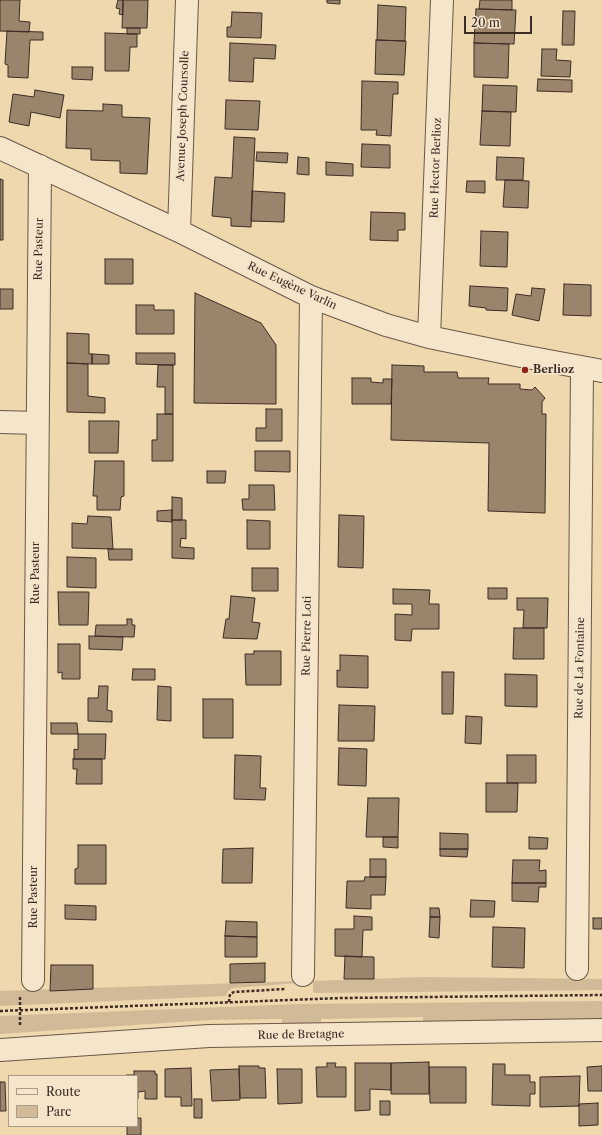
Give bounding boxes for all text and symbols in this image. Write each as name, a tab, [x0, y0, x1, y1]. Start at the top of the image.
scale bar	[466, 8, 534, 34]
text: 20 m	[471, 15, 500, 30]
street label: Avenue Joseph Coursolle	[174, 50, 192, 182]
street label: Rue Hector Berlioz	[428, 117, 444, 219]
street label: Rue Pasteur	[32, 217, 46, 281]
street label: Rue Eugène Varlin	[245, 260, 339, 312]
place label: Berlioz	[533, 363, 574, 377]
marker: Berlioz	[520, 365, 530, 375]
street label: Rue Pasteur	[29, 542, 43, 604]
street label: Rue Pierre Loti	[300, 596, 314, 676]
street label: Rue de La Fontaine	[573, 617, 587, 719]
street label: Rue Pasteur	[27, 866, 41, 928]
street label: Rue de Bretagne	[258, 1028, 344, 1042]
legend	[8, 1075, 138, 1127]
text: Route	[46, 1084, 80, 1099]
text: Parc	[46, 1104, 71, 1119]

